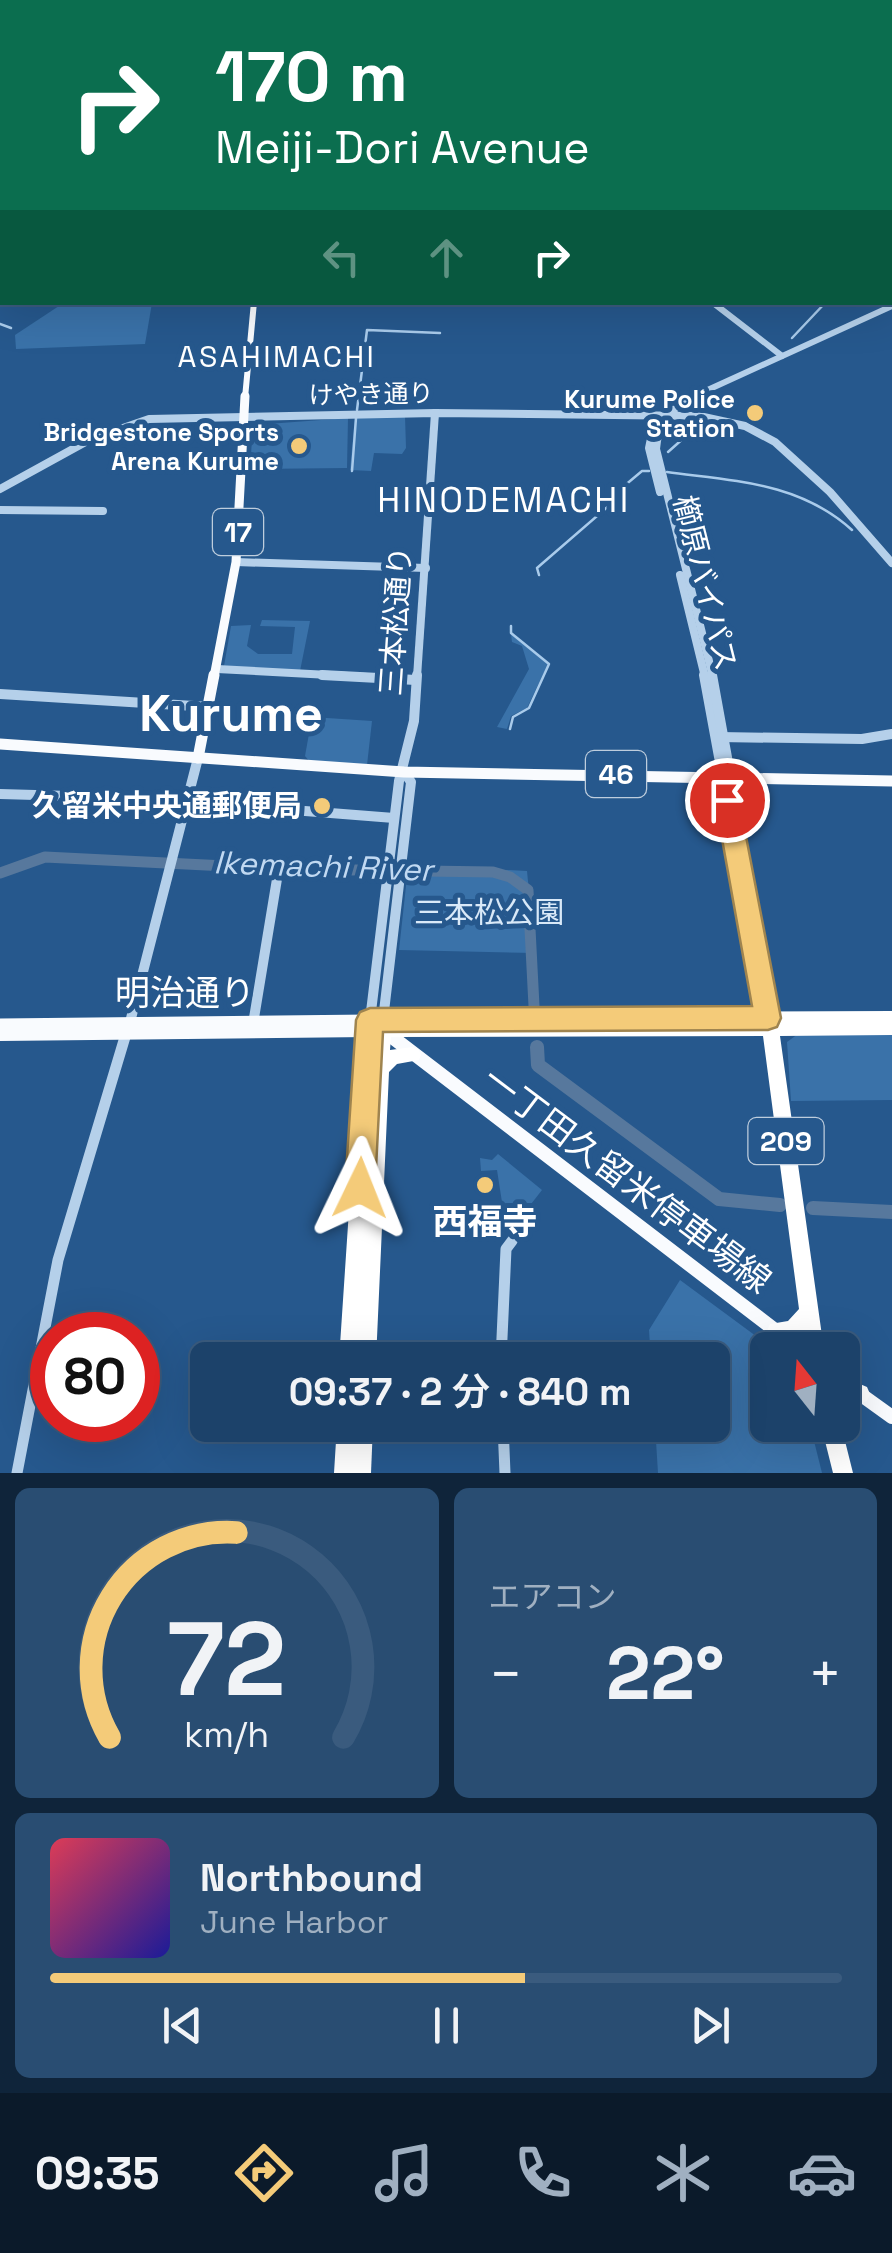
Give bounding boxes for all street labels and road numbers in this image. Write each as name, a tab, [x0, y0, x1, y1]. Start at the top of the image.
street label: けやき通り	[308, 377, 434, 411]
street label: 櫛原バイパス	[665, 491, 746, 675]
road number: 17	[213, 509, 263, 555]
street label: 三本松通り	[371, 545, 420, 697]
road number: 46	[586, 751, 646, 797]
street label: 明治通り	[115, 971, 255, 1015]
street label: 一丁田久留米停車場線	[474, 1057, 780, 1303]
road number: 209	[748, 1118, 824, 1164]

